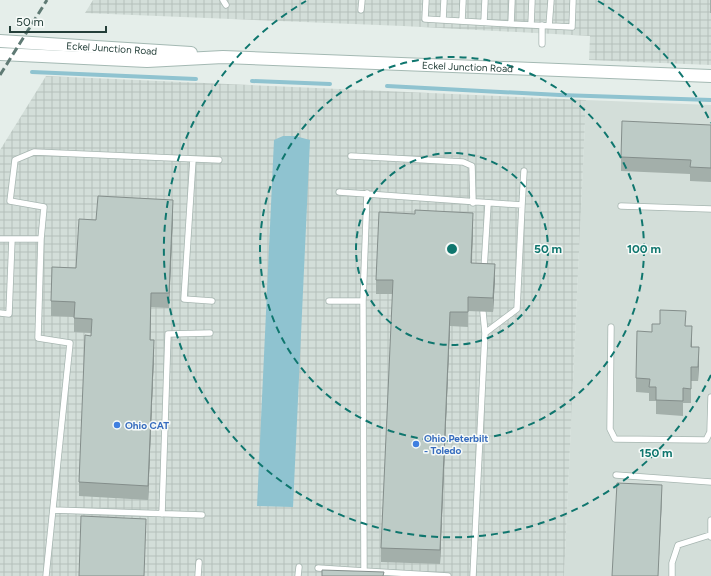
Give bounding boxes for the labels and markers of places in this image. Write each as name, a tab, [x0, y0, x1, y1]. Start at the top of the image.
centre of rings	[445, 242, 459, 256]
place label: Ohio CAT	[125, 419, 169, 432]
marker: Ohio CAT	[112, 420, 122, 430]
place label: Ohio Peterbilt - Toledo	[424, 432, 488, 457]
marker: Ohio Peterbilt - Toledo	[411, 439, 421, 449]

